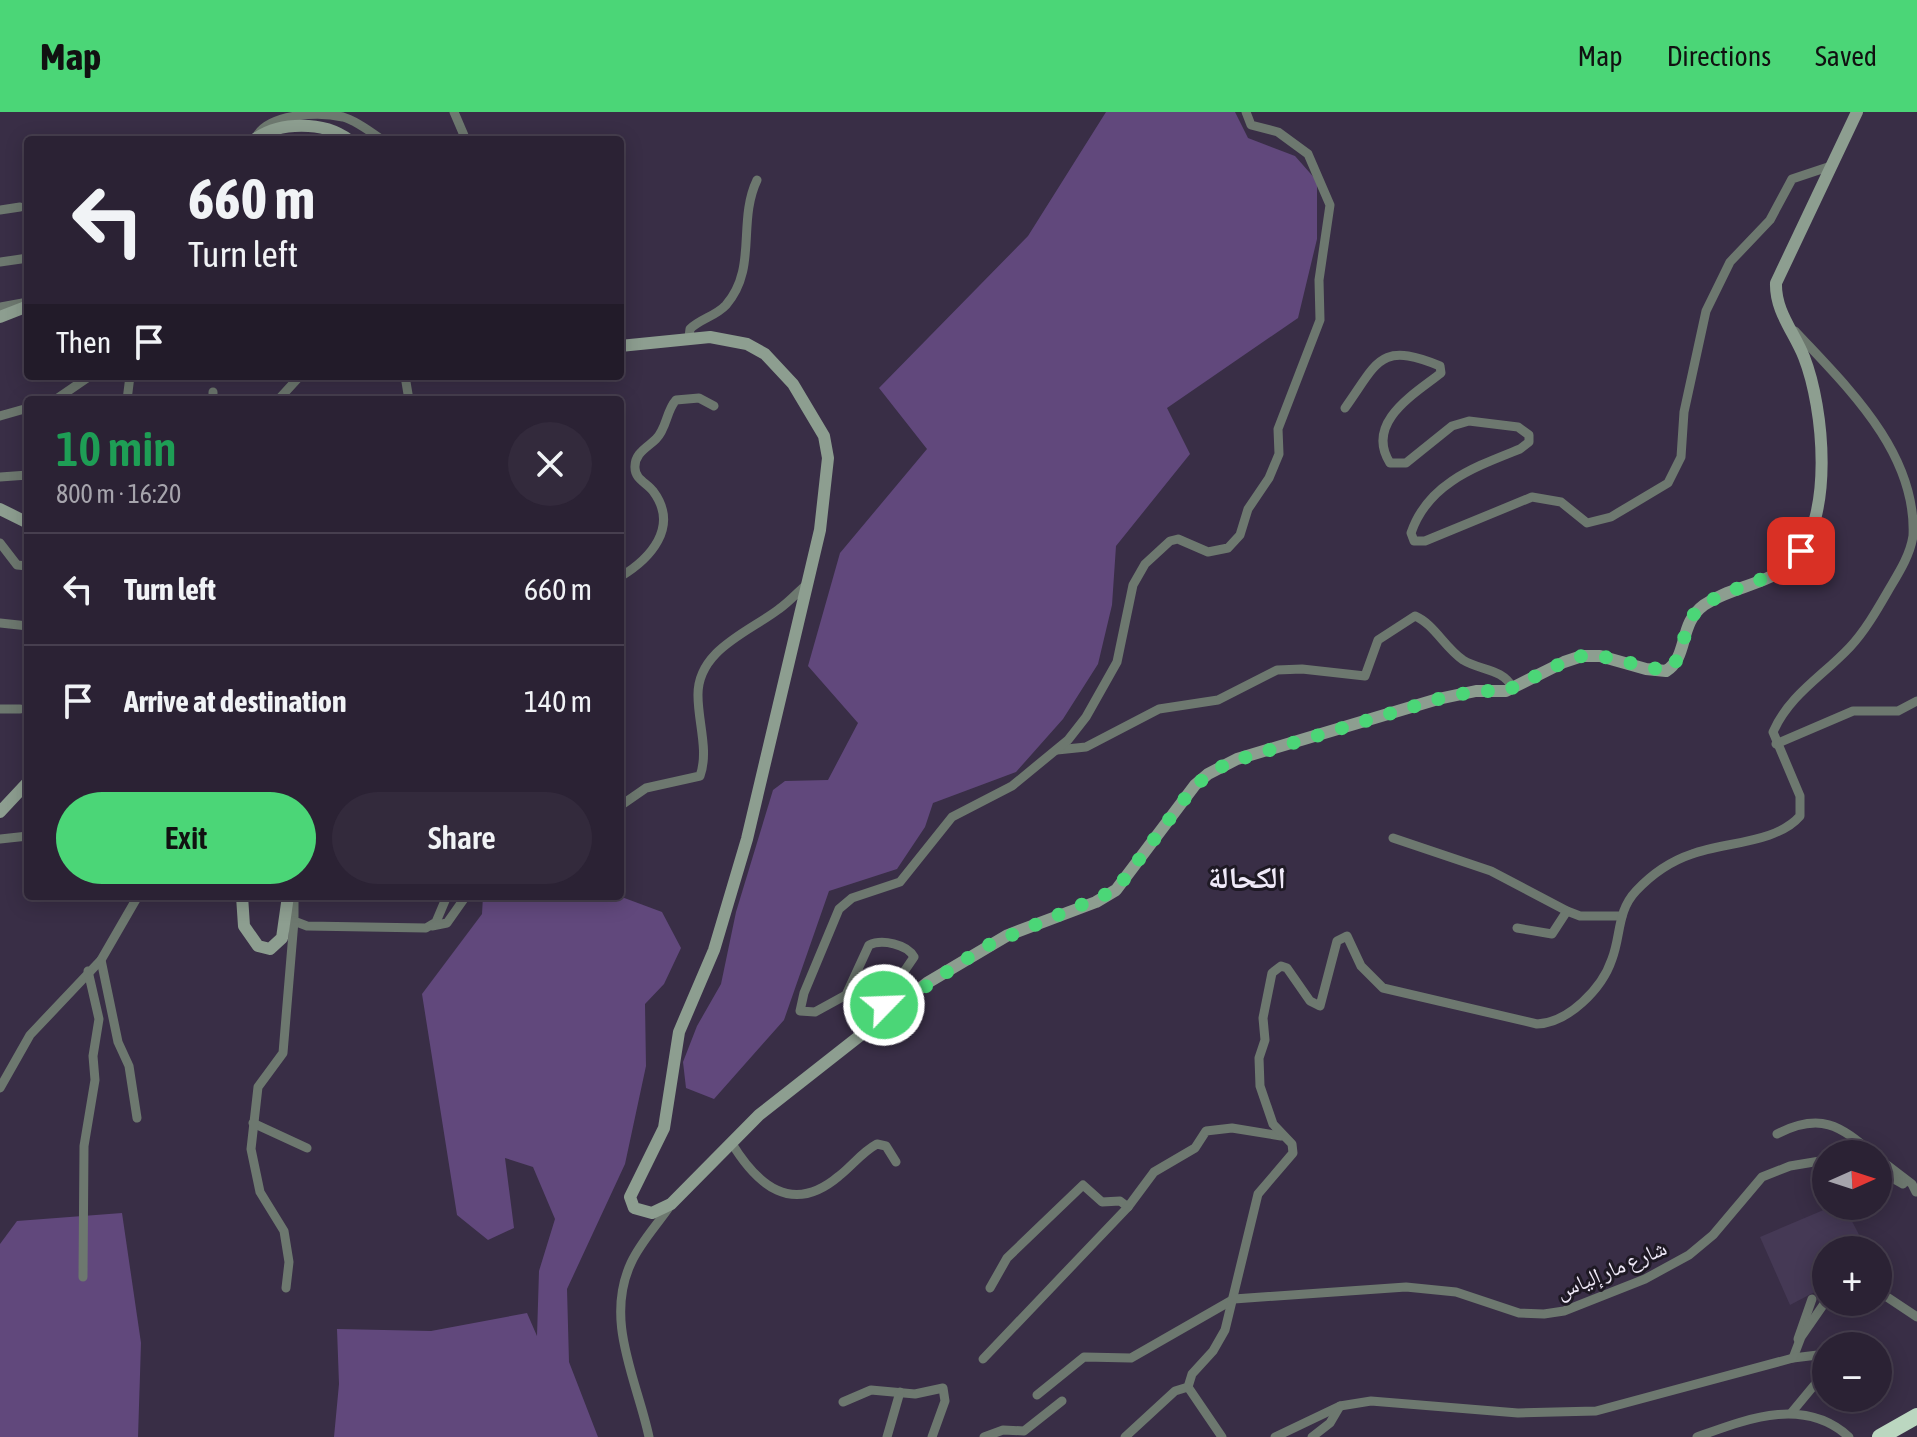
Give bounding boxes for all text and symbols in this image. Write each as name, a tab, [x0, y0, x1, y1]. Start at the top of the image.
text: Map	[40, 35, 101, 78]
text: Map	[1578, 40, 1623, 72]
text: Directions	[1667, 40, 1771, 72]
text: Saved	[1815, 40, 1877, 72]
text: 660 m	[188, 167, 315, 231]
icon: left	[56, 168, 160, 272]
text: Turn left	[188, 233, 298, 275]
icon: arrive	[127, 320, 171, 364]
text: Then	[56, 325, 111, 359]
text: 10 min	[56, 421, 177, 476]
button: close	[508, 422, 592, 506]
text: 800 m · 16:20	[56, 479, 181, 509]
pin	[1767, 517, 1835, 585]
icon: arrive	[1779, 529, 1823, 573]
icon: left	[56, 567, 100, 611]
text: Turn left	[124, 572, 216, 606]
text: 660 m	[524, 572, 592, 606]
icon: arrive	[56, 679, 100, 723]
text: Arrive at destination	[124, 684, 346, 718]
text: 140 m	[524, 684, 592, 718]
button: Exit	[56, 792, 316, 884]
button: Share	[332, 792, 592, 884]
district label: الكحالة	[1208, 860, 1286, 894]
position arrow	[842, 963, 926, 1047]
north arrow	[1812, 1140, 1892, 1220]
map controls	[1812, 1140, 1892, 1412]
street label: شارع مار إلياس	[1552, 1234, 1671, 1306]
button: +	[1812, 1236, 1892, 1316]
button: −	[1812, 1332, 1892, 1412]

